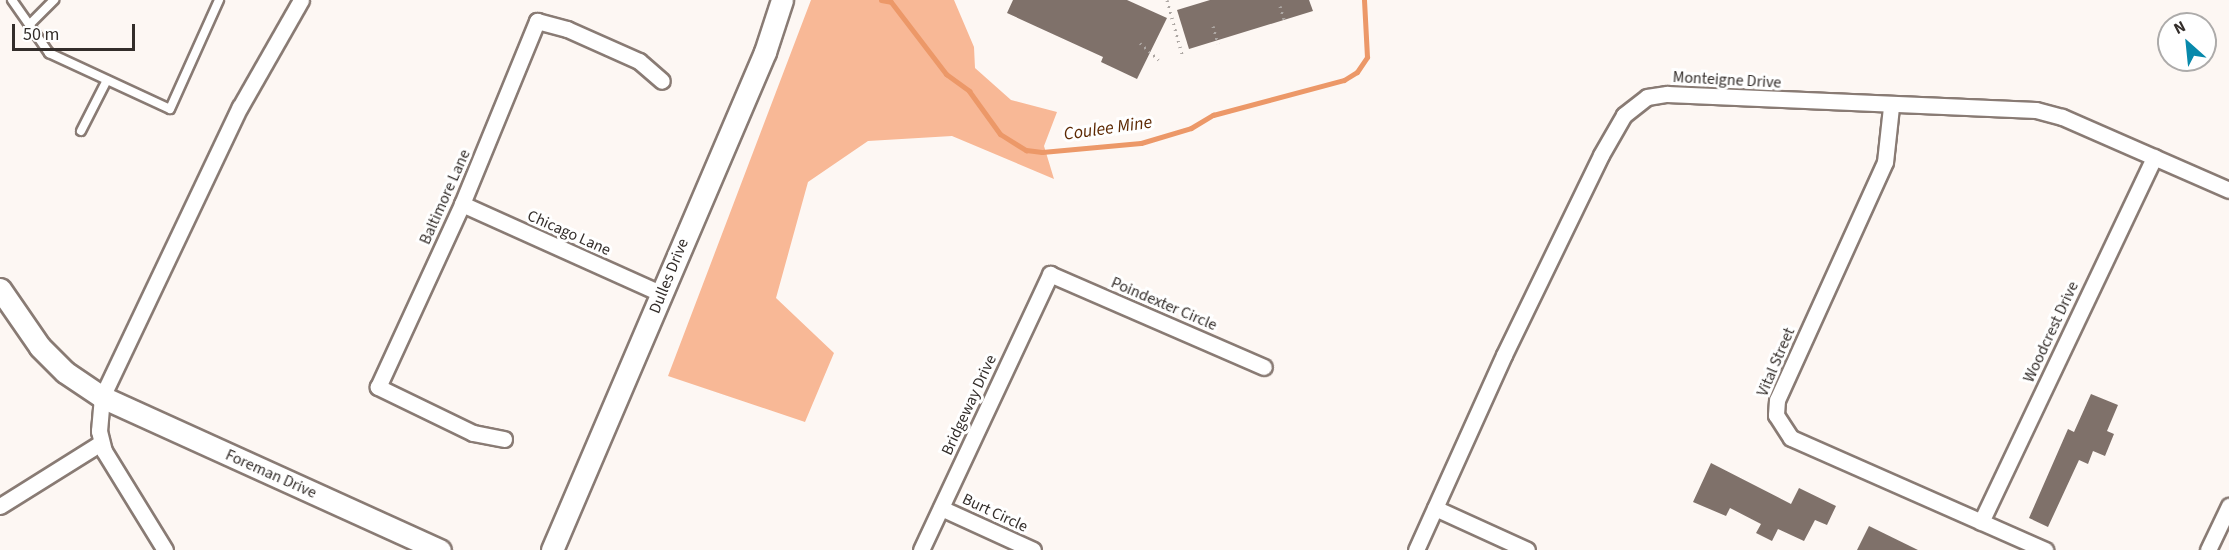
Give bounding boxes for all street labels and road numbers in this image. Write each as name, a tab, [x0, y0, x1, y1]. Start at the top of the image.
street label: Monteigne Drive	[1672, 68, 1782, 92]
street label: Baltimore Lane	[416, 147, 474, 247]
street label: Chicago Lane	[524, 206, 614, 260]
street label: Dulles Drive	[645, 236, 693, 316]
street label: Poindexter Circle	[1108, 273, 1220, 335]
street label: Woodcrest Drive	[2019, 279, 2083, 385]
street label: Vital Street	[1753, 325, 1799, 399]
street label: Bridgeway Drive	[937, 352, 1001, 458]
street label: Foreman Drive	[222, 445, 320, 503]
street label: Burt Circle	[959, 489, 1031, 537]

